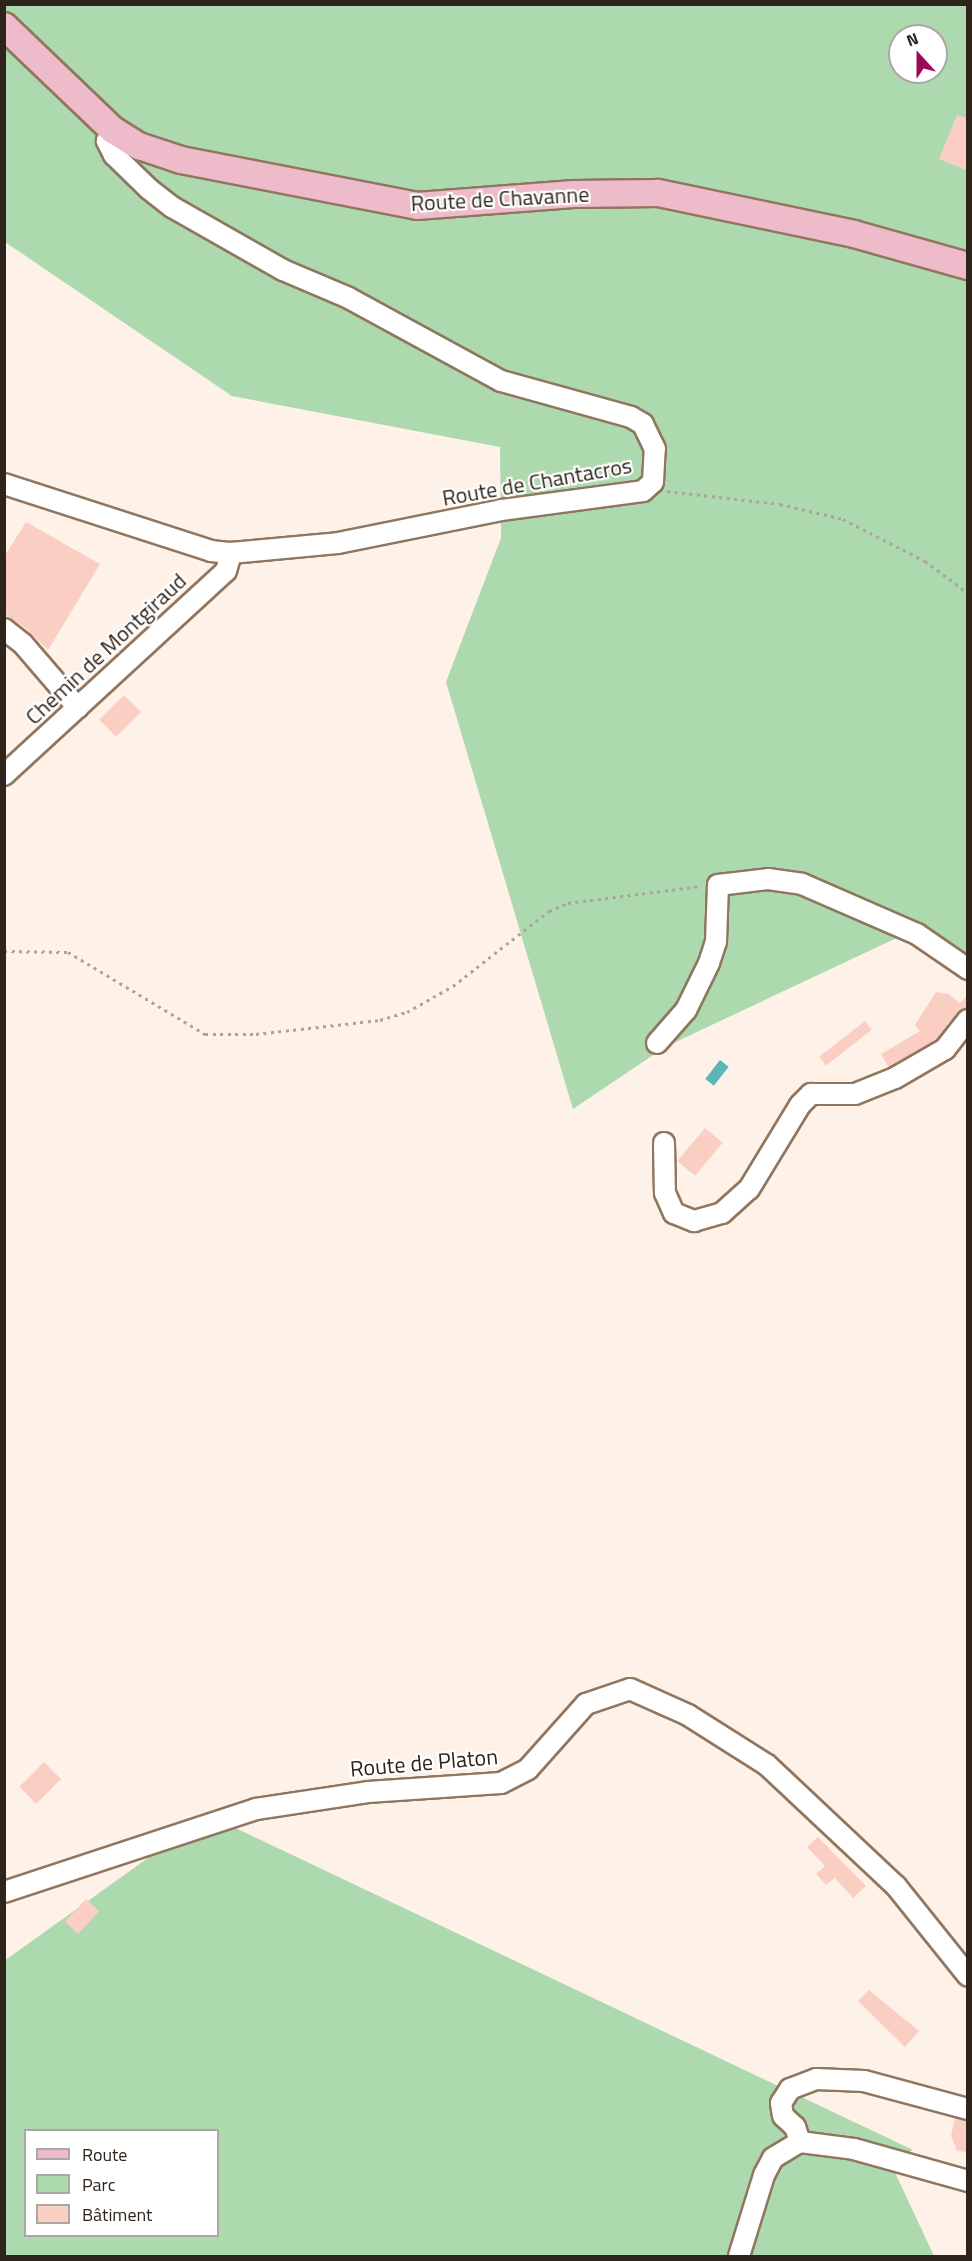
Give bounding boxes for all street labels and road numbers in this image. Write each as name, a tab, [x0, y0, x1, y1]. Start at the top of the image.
street label: Route de Chavanne	[410, 181, 590, 217]
street label: Route de Chantacros	[440, 452, 634, 512]
street label: Chemin de Montgiraud	[20, 568, 192, 730]
street label: Route de Platon	[349, 1743, 499, 1783]

